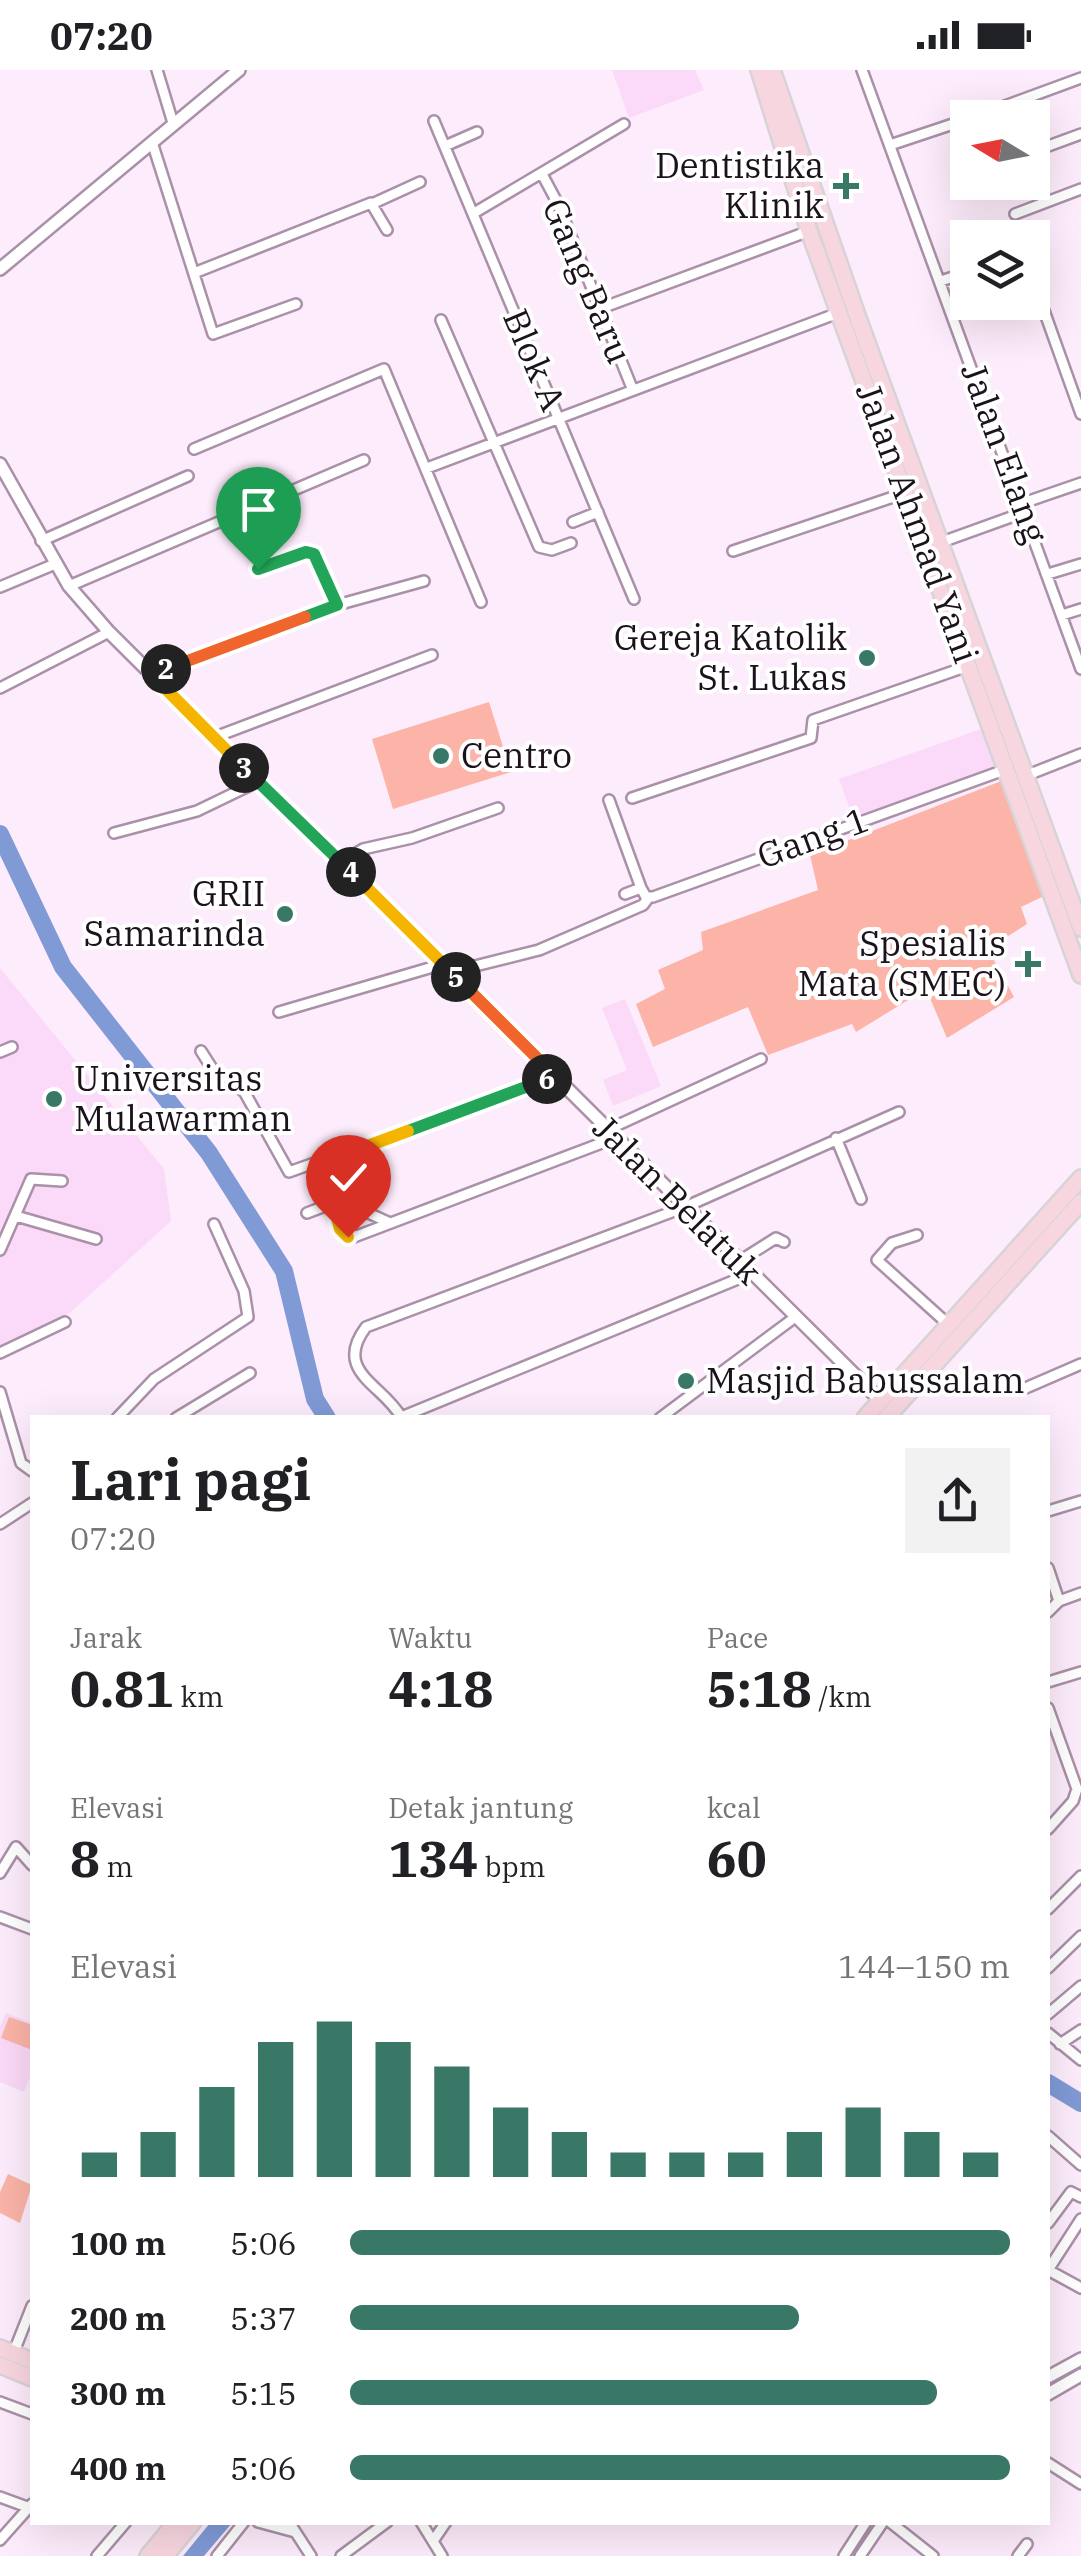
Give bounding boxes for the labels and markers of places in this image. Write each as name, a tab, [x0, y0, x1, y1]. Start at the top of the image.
place label: Dentistika Klinik	[655, 142, 825, 228]
marker: Dentistika Klinik	[833, 173, 859, 199]
pin	[216, 467, 301, 570]
place label: Gereja Katolik St. Lukas	[614, 614, 848, 700]
pin: 2	[141, 644, 191, 694]
marker: Gereja Katolik St. Lukas	[856, 647, 878, 669]
place label: Centro	[461, 732, 572, 778]
pin: 3	[219, 743, 269, 793]
marker: Centro	[430, 745, 452, 767]
pin: 4	[326, 847, 376, 897]
place label: GRII Samarinda	[84, 870, 265, 956]
marker: GRII Samarinda	[274, 903, 296, 925]
place label: Spesialis Mata (SMEC)	[798, 920, 1006, 1006]
marker: Spesialis Mata (SMEC)	[1015, 951, 1041, 977]
pin: 5	[431, 952, 481, 1002]
pin: 6	[522, 1054, 572, 1104]
place label: Universitas Mulawarman	[74, 1055, 292, 1141]
marker: Universitas Mulawarman	[43, 1088, 65, 1110]
pin	[306, 1135, 391, 1238]
place label: Masjid Babussalam	[706, 1357, 1025, 1403]
marker: Masjid Babussalam	[675, 1370, 697, 1392]

